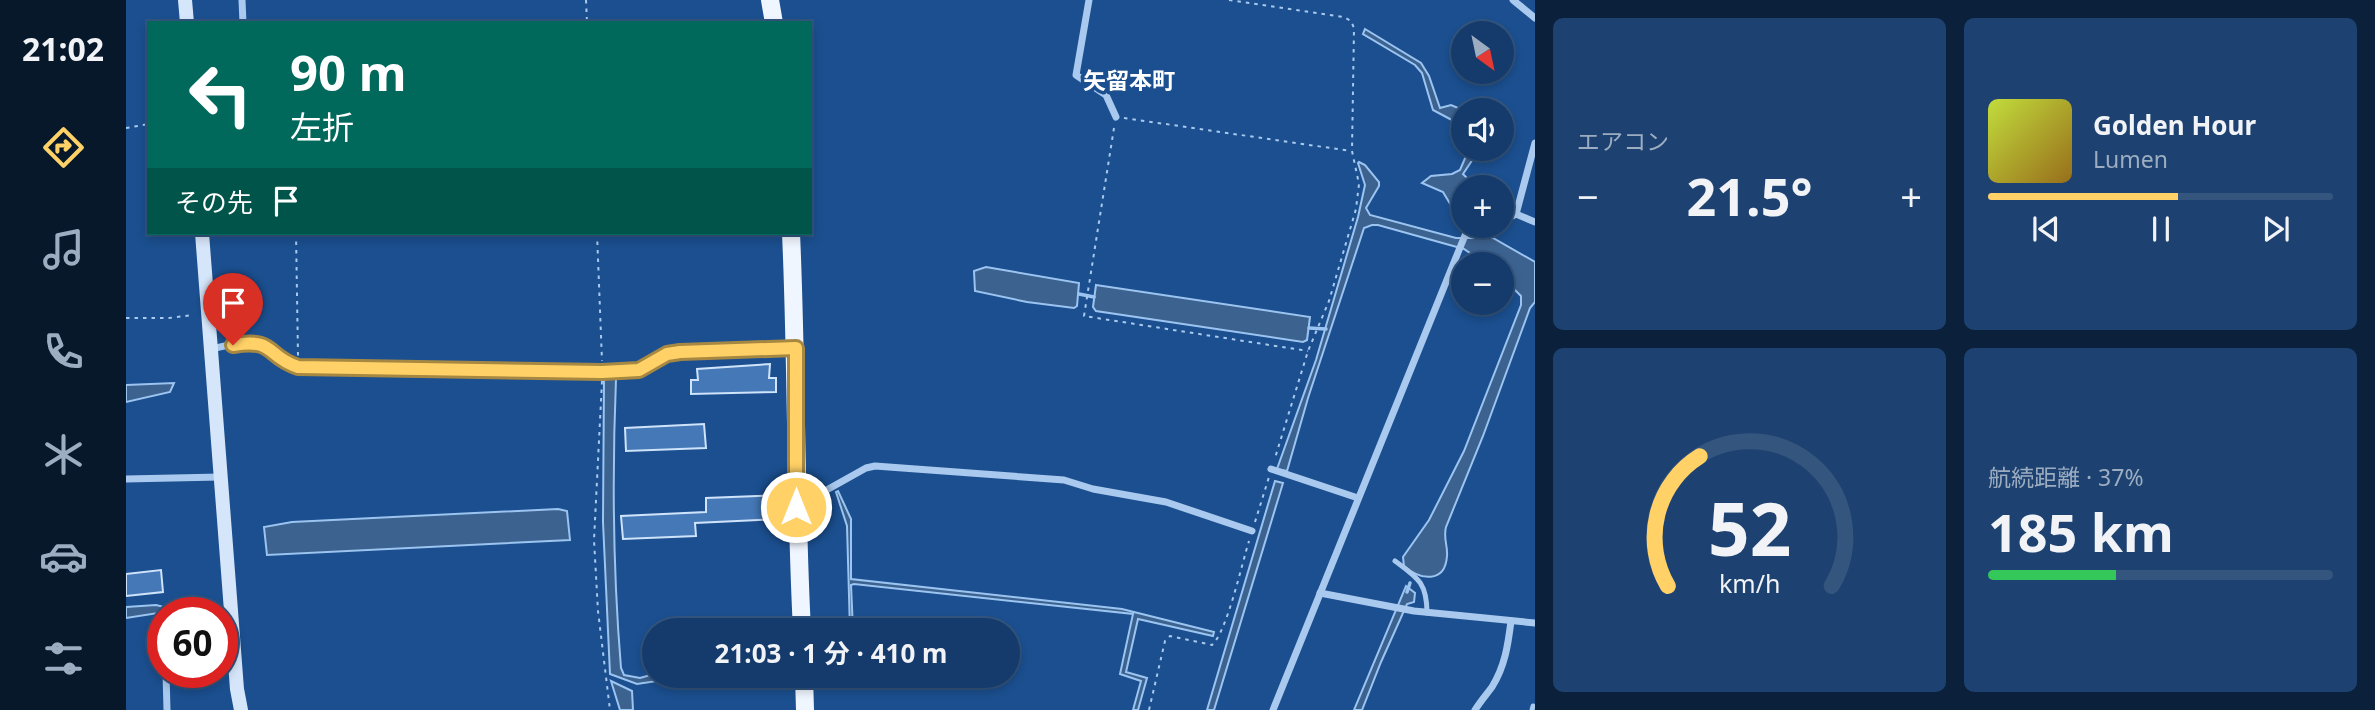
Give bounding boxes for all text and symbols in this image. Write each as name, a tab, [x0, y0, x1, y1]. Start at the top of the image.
north arrow	[1451, 21, 1514, 84]
map controls	[1451, 21, 1514, 315]
text: 21:02	[22, 27, 104, 70]
text: 90 m	[290, 39, 407, 105]
icon: left	[175, 49, 266, 140]
district label: 矢留本町	[1083, 64, 1175, 96]
button: sound	[1451, 98, 1514, 161]
text: 左折	[290, 105, 354, 148]
text: Golden Hour	[2093, 107, 2256, 143]
icon: directions	[39, 123, 88, 172]
text: エアコン	[1577, 125, 1669, 157]
text: Lumen	[2093, 143, 2168, 175]
text: 21.5°	[1687, 160, 1812, 231]
text: −	[1577, 170, 1599, 222]
text: +	[1900, 170, 1922, 222]
button: +	[1451, 175, 1514, 238]
icon: arrive	[267, 182, 305, 220]
text: その先	[175, 184, 253, 220]
icon: previous	[2027, 210, 2065, 248]
icon: pause	[2142, 210, 2180, 248]
icon: next	[2257, 210, 2295, 248]
icon: music	[39, 225, 88, 274]
button: −	[1451, 252, 1514, 315]
pin	[203, 273, 263, 345]
icon: arrive	[214, 284, 252, 322]
icon: phone	[39, 327, 88, 376]
icon: climate	[39, 430, 88, 479]
text: 航続距離 · 37%	[1988, 461, 2144, 493]
position arrow	[759, 470, 833, 544]
text: 52	[1708, 478, 1791, 577]
text: 185 km	[1988, 496, 2174, 567]
icon: car	[39, 532, 88, 581]
text: km/h	[1719, 566, 1780, 600]
speed limit sign: 60	[147, 597, 238, 688]
icon: filters	[39, 634, 88, 683]
text: 21:03 · 1 分 · 410 m	[715, 635, 947, 671]

